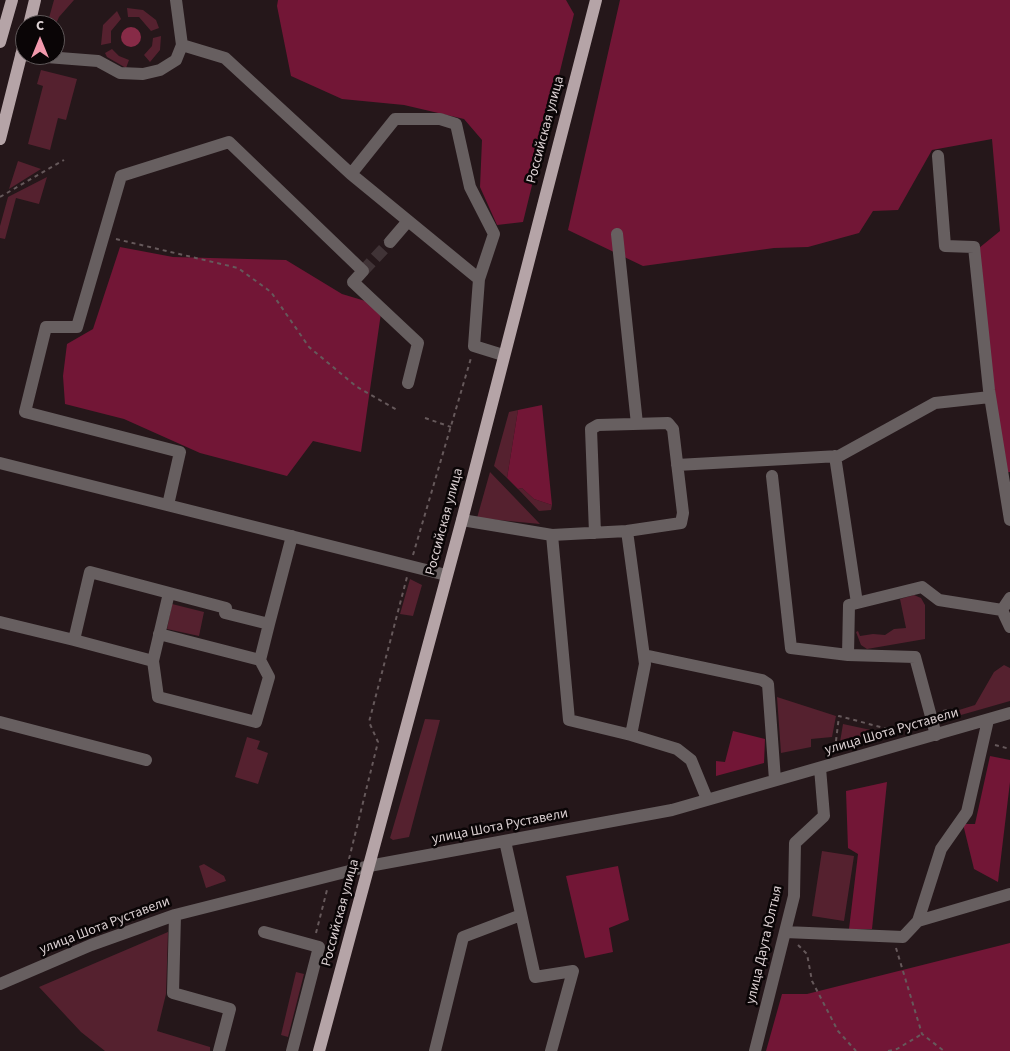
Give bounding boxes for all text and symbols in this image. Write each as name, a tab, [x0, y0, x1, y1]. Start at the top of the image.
north arrow	[15, 15, 65, 65]
text: С	[36, 16, 44, 36]
street label: Российская улица	[524, 75, 568, 185]
street label: Российская улица	[423, 467, 467, 577]
street label: улица Шота Руставели	[823, 705, 961, 759]
street label: улица Шота Руставели	[430, 806, 570, 848]
street label: Российская улица	[319, 858, 363, 968]
street label: улица Даута Юлтыя	[743, 884, 787, 1006]
street label: улица Шота Руставели	[37, 893, 173, 959]

